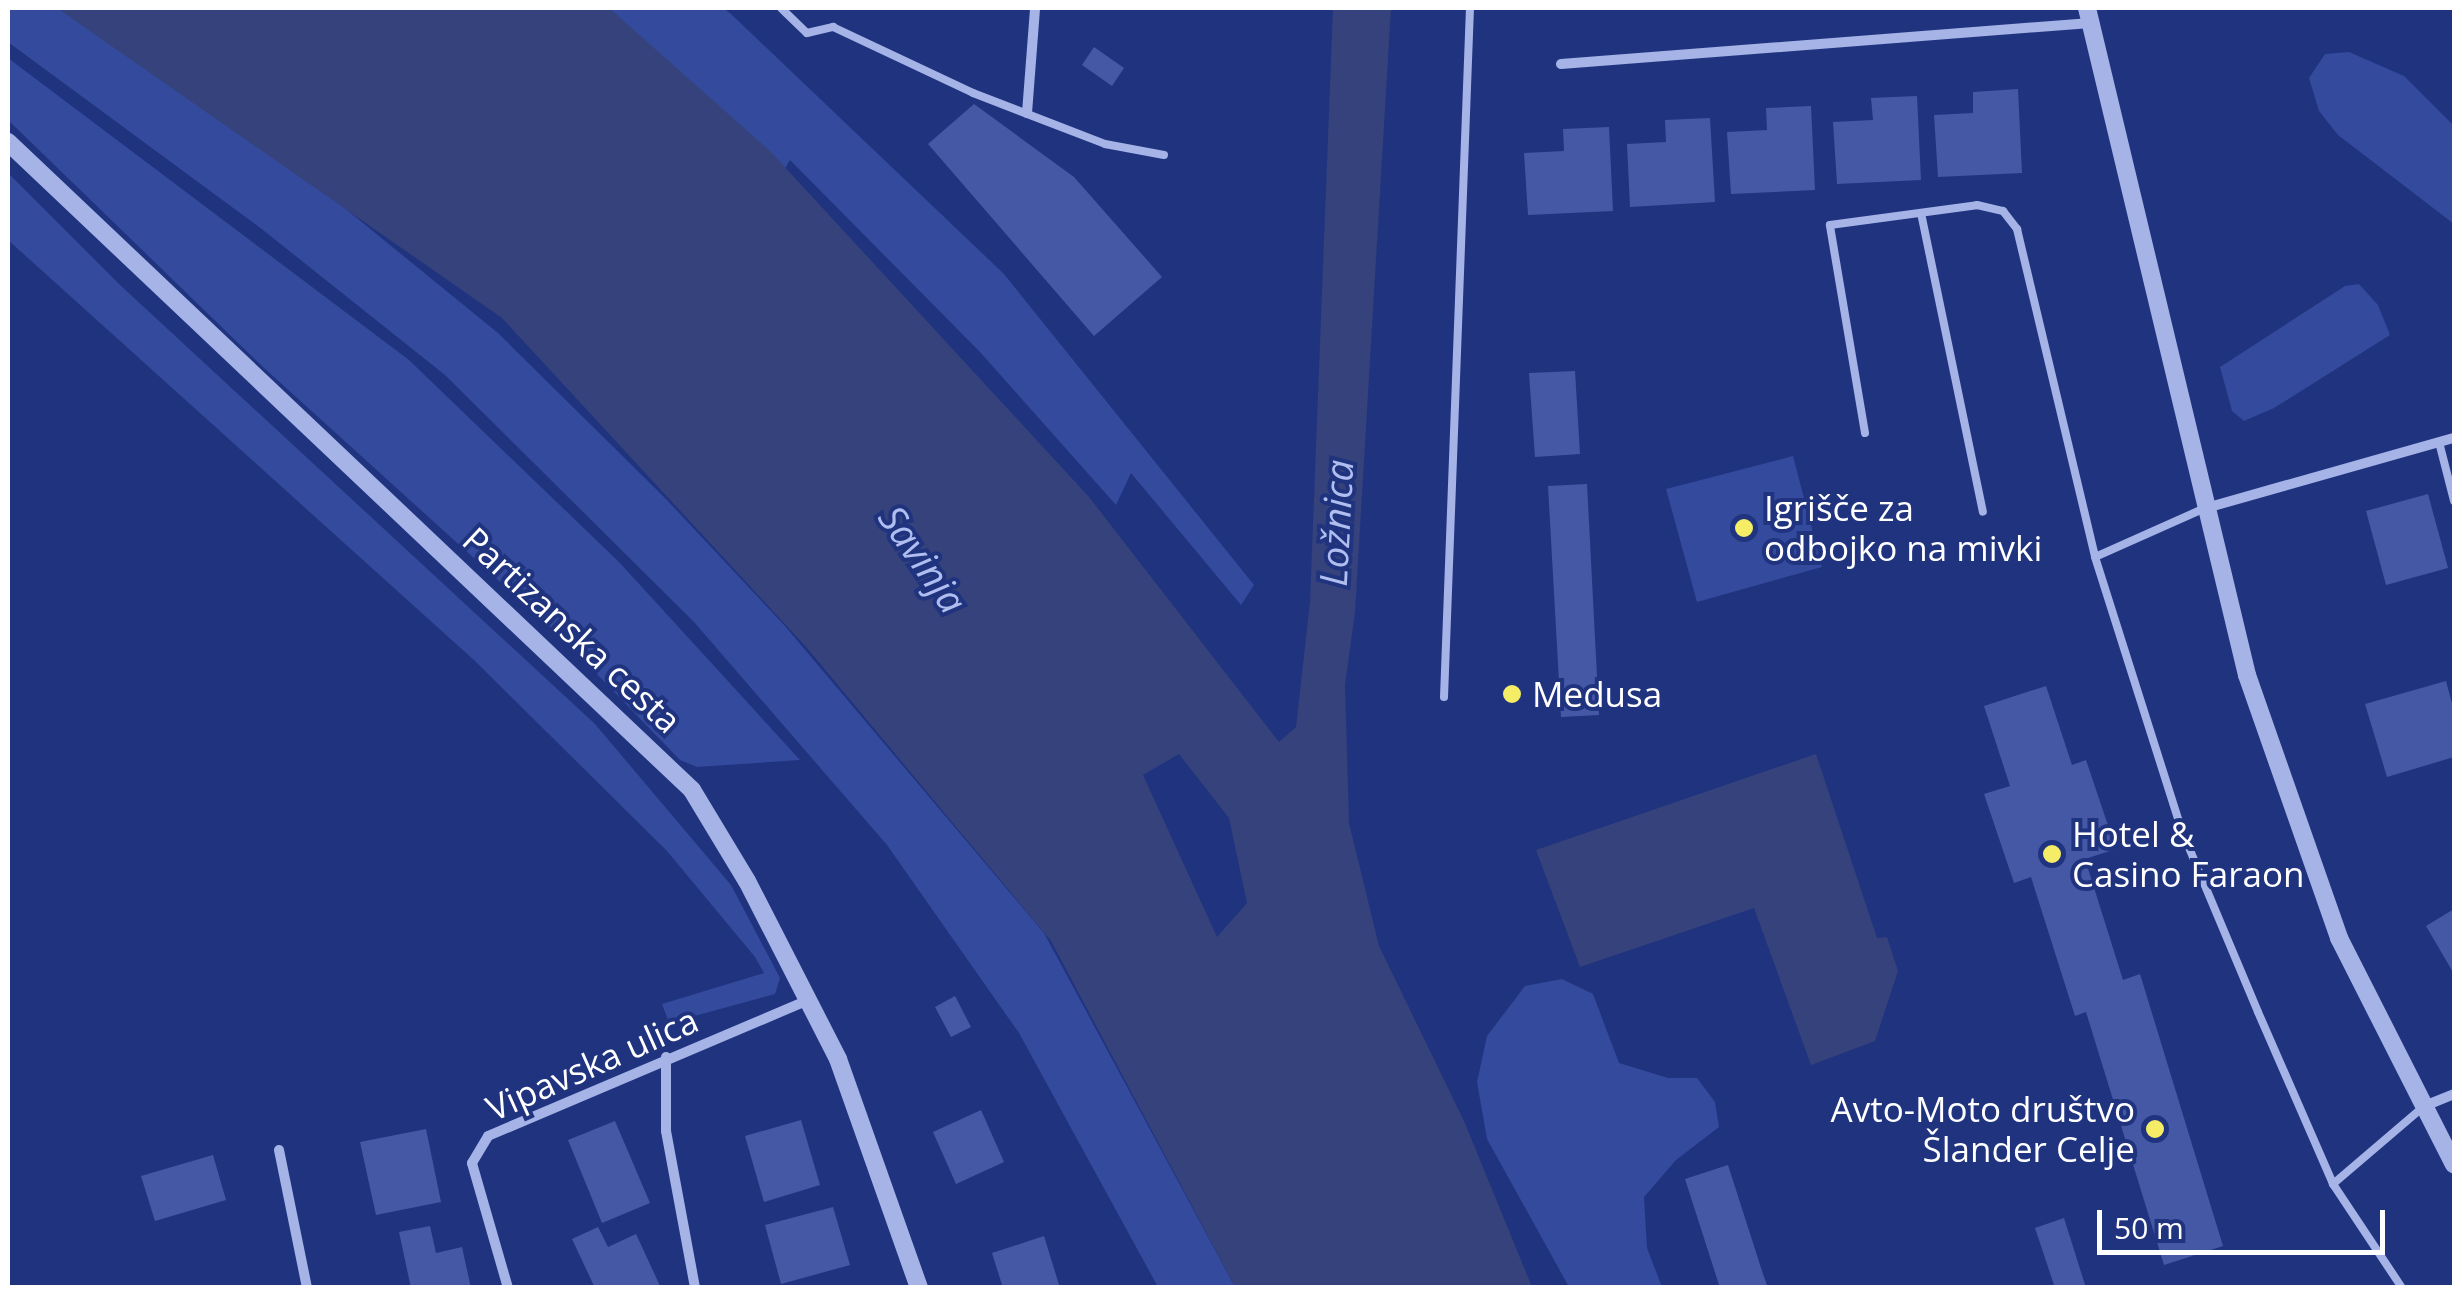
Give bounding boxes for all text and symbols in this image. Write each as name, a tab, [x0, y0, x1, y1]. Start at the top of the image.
water label: Ložnica	[1310, 459, 1362, 587]
place label: Igrišče za odbojko na mivki	[1764, 487, 2042, 569]
water label: Savinja	[870, 496, 976, 622]
marker: Igrišče za odbojko na mivki	[1733, 517, 1755, 539]
street label: Partizanska cesta	[455, 518, 689, 742]
place label: Medusa	[1532, 673, 1662, 715]
marker: Medusa	[1501, 683, 1523, 705]
place label: Hotel & Casino Faraon	[2072, 813, 2304, 895]
marker: Hotel & Casino Faraon	[2041, 843, 2063, 865]
street label: Vipavska ulica	[480, 999, 704, 1129]
place label: Avto-Moto društvo Šlander Celje	[1831, 1088, 2135, 1170]
marker: Avto-Moto društvo Šlander Celje	[2144, 1118, 2166, 1140]
scale bar	[2102, 1190, 2390, 1252]
text: 50 m	[2114, 1207, 2184, 1248]

